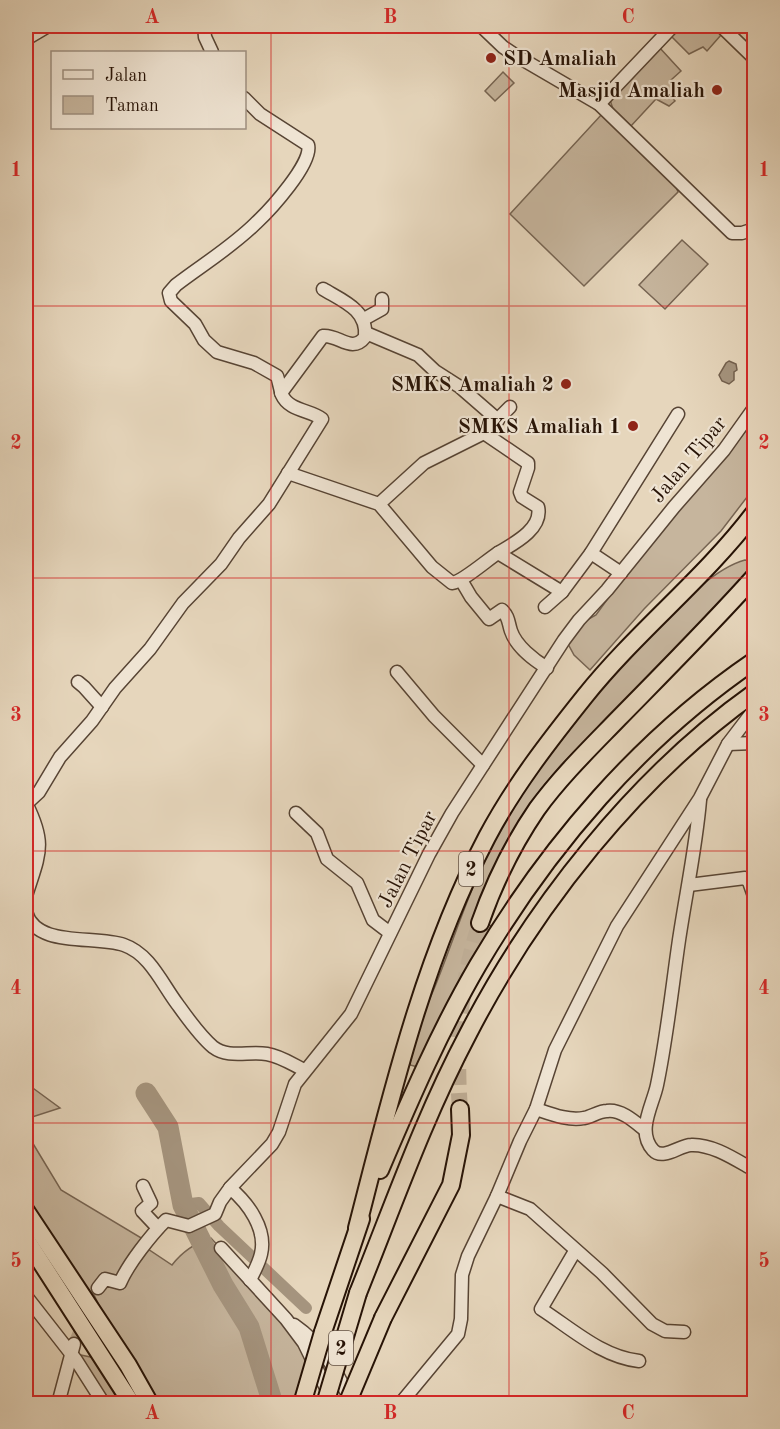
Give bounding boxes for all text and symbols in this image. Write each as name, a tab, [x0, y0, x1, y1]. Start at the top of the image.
text: A	[144, 8, 160, 28]
text: B	[383, 8, 397, 28]
text: C	[621, 8, 635, 28]
place label: SD Amaliah	[503, 49, 617, 70]
legend	[51, 51, 246, 129]
marker: SD Amaliah	[484, 51, 498, 65]
text: Jalan	[105, 67, 147, 85]
place label: Masjid Amaliah	[558, 81, 705, 102]
marker: Masjid Amaliah	[710, 83, 724, 97]
text: Taman	[105, 97, 159, 115]
text: 1	[10, 161, 22, 181]
text: 1	[758, 161, 770, 181]
place label: SMKS Amaliah 2	[391, 375, 554, 396]
marker: SMKS Amaliah 2	[559, 377, 573, 391]
street label: Jalan Tipar	[647, 413, 731, 507]
place label: SMKS Amaliah 1	[458, 417, 621, 438]
marker: SMKS Amaliah 1	[626, 419, 640, 433]
text: 2	[10, 434, 22, 454]
text: 2	[758, 434, 770, 454]
text: 3	[10, 706, 22, 726]
text: 3	[758, 706, 770, 726]
street label: Jalan Tipar	[375, 808, 442, 911]
road number: 2	[459, 852, 483, 886]
text: 4	[10, 979, 22, 999]
text: 4	[758, 979, 770, 999]
text: 5	[10, 1251, 22, 1272]
text: 5	[758, 1251, 770, 1272]
road number: 2	[329, 1331, 353, 1365]
text: A	[144, 1404, 160, 1424]
text: B	[383, 1404, 397, 1424]
text: C	[621, 1404, 635, 1424]

